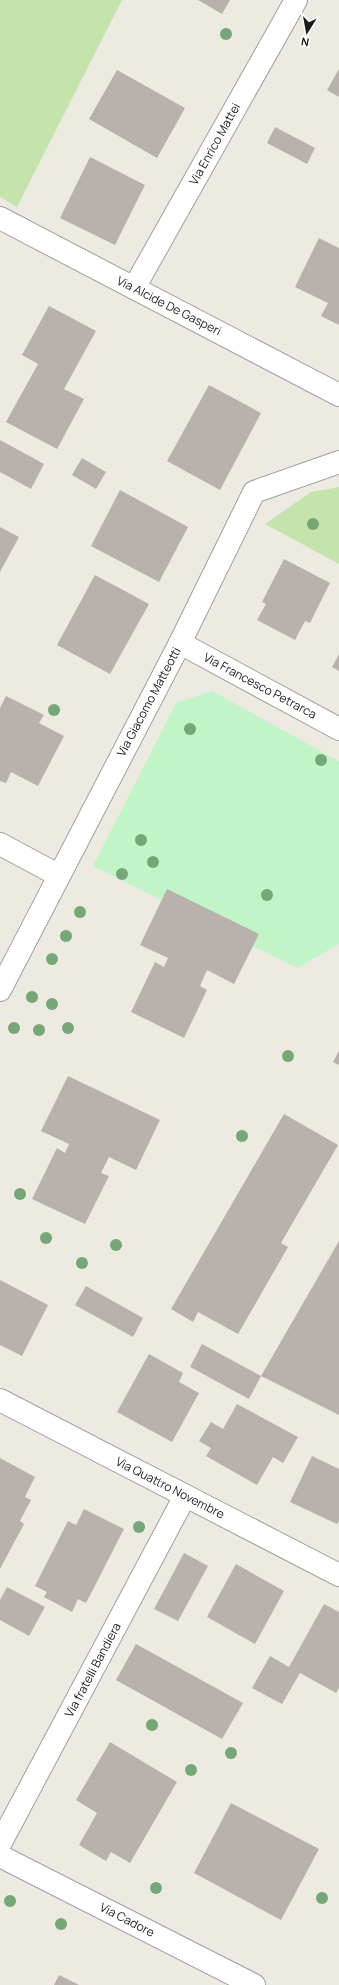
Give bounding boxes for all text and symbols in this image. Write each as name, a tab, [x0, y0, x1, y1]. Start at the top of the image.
north arrow	[287, 12, 327, 52]
text: N	[300, 34, 310, 50]
street label: Via Enrico Mattei	[185, 100, 244, 188]
street label: Via Alcide De Gasperi	[114, 272, 224, 339]
street label: Via Giacomo Matteotti	[113, 644, 185, 759]
street label: Via Francesco Petrarca	[201, 649, 320, 723]
street label: Via Quattro Novembre	[113, 1453, 228, 1522]
street label: Via fratelli Bandiera	[60, 1619, 125, 1720]
street label: Via Cadore	[97, 1898, 158, 1941]

